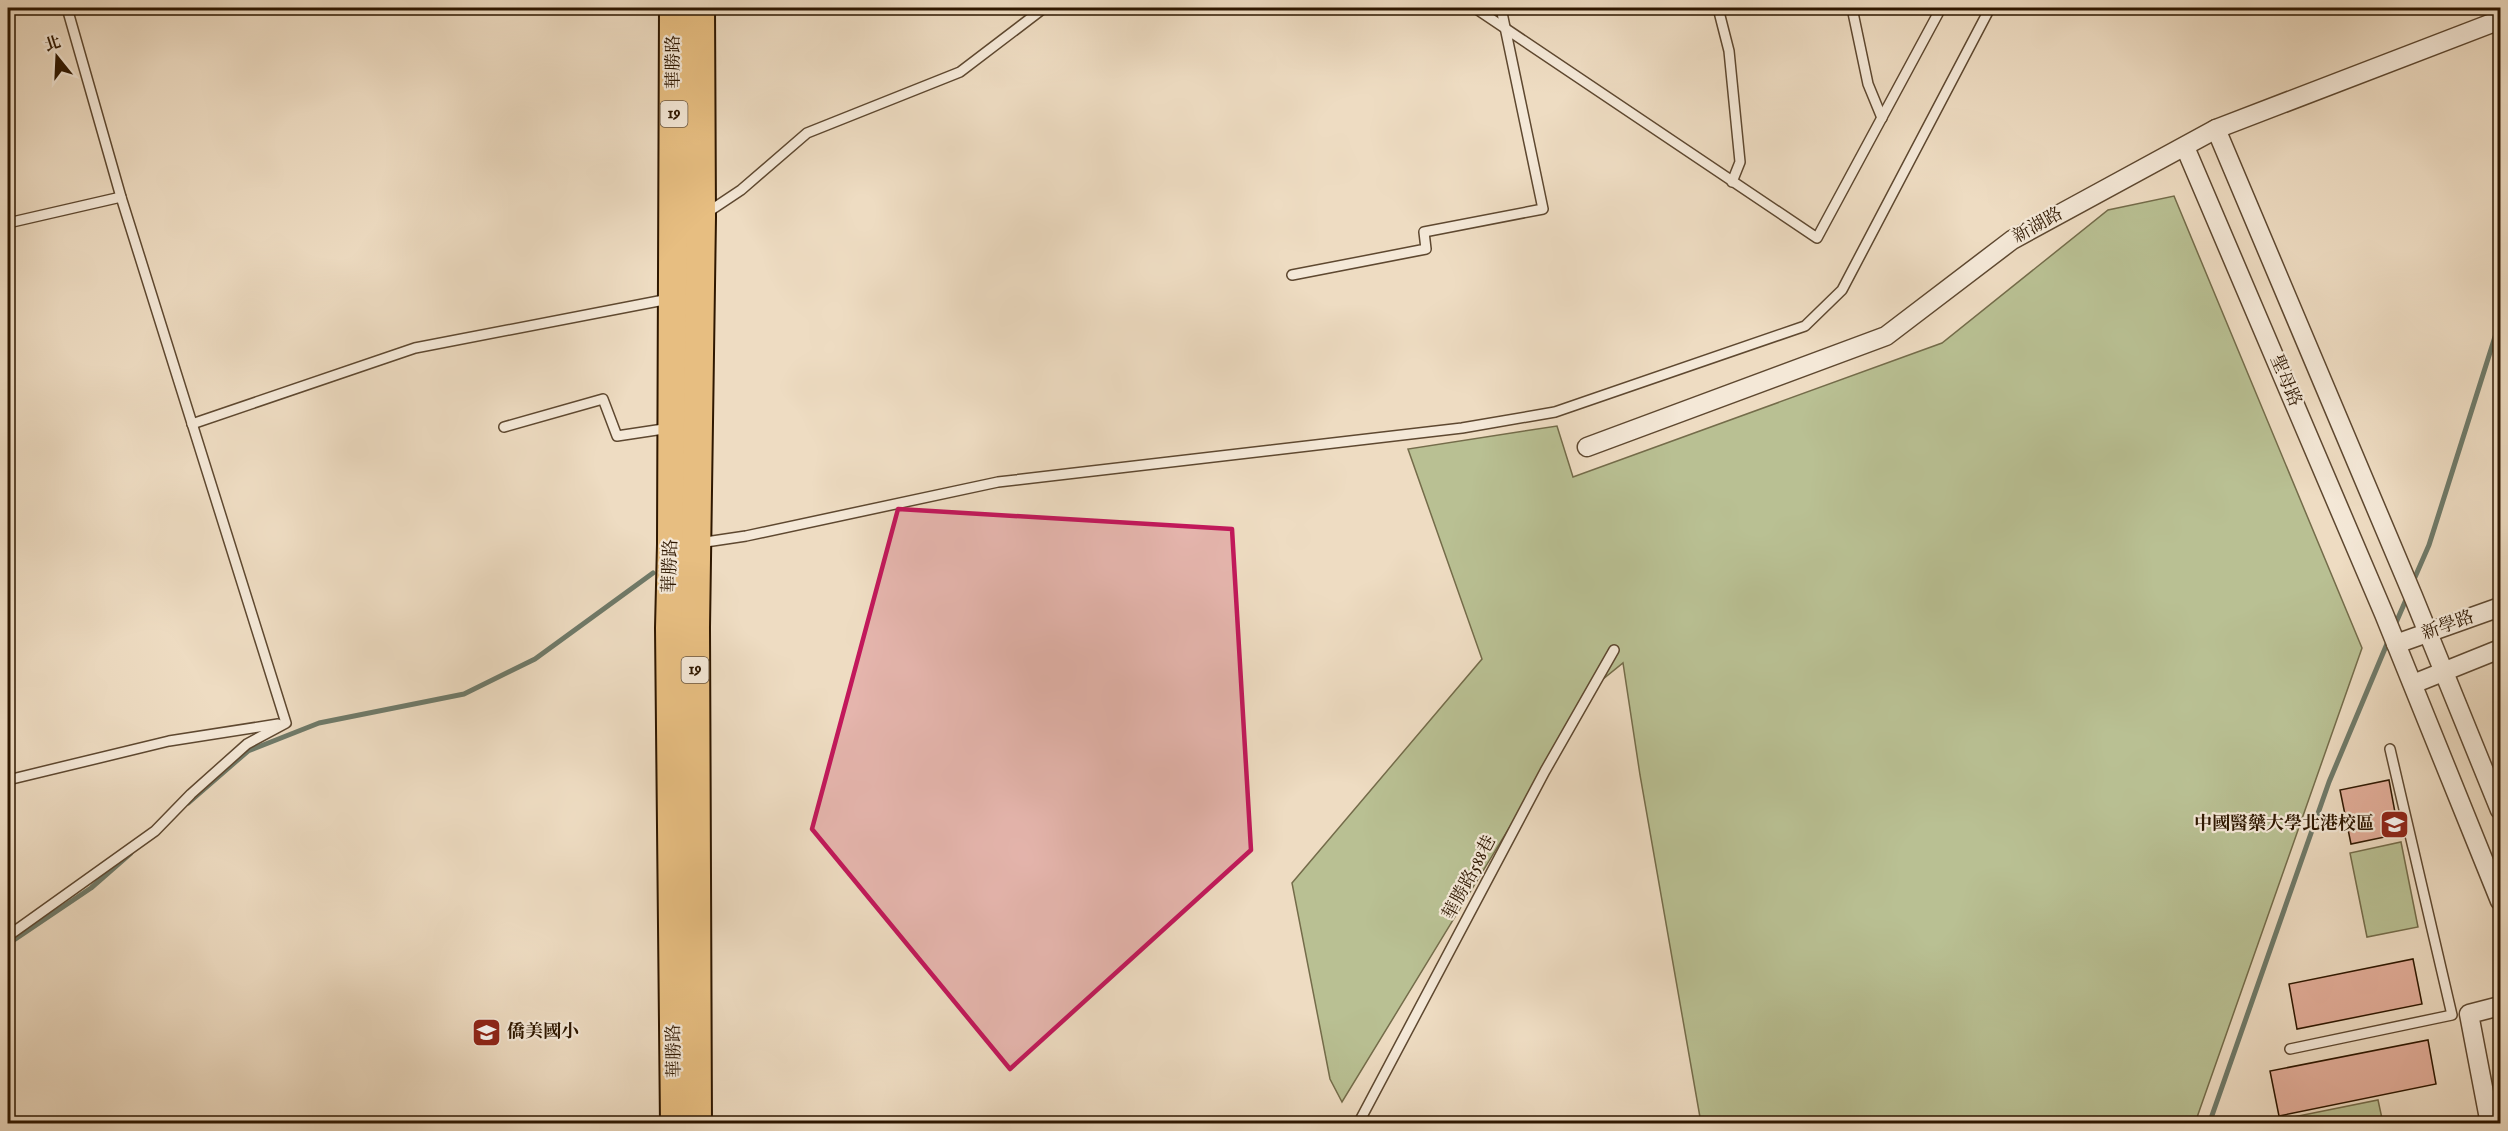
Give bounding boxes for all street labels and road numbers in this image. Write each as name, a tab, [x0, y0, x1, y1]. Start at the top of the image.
street label: 華勝路	[663, 35, 686, 89]
road number: 19	[660, 101, 688, 127]
street label: 新湖路	[2009, 203, 2067, 249]
street label: 聖母路	[2264, 352, 2306, 410]
street label: 華勝路	[659, 539, 683, 593]
street label: 新學路	[2419, 606, 2477, 646]
road number: 19	[682, 657, 708, 683]
street label: 華勝路588巷	[1438, 832, 1502, 924]
street label: 華勝路	[663, 1024, 687, 1078]

